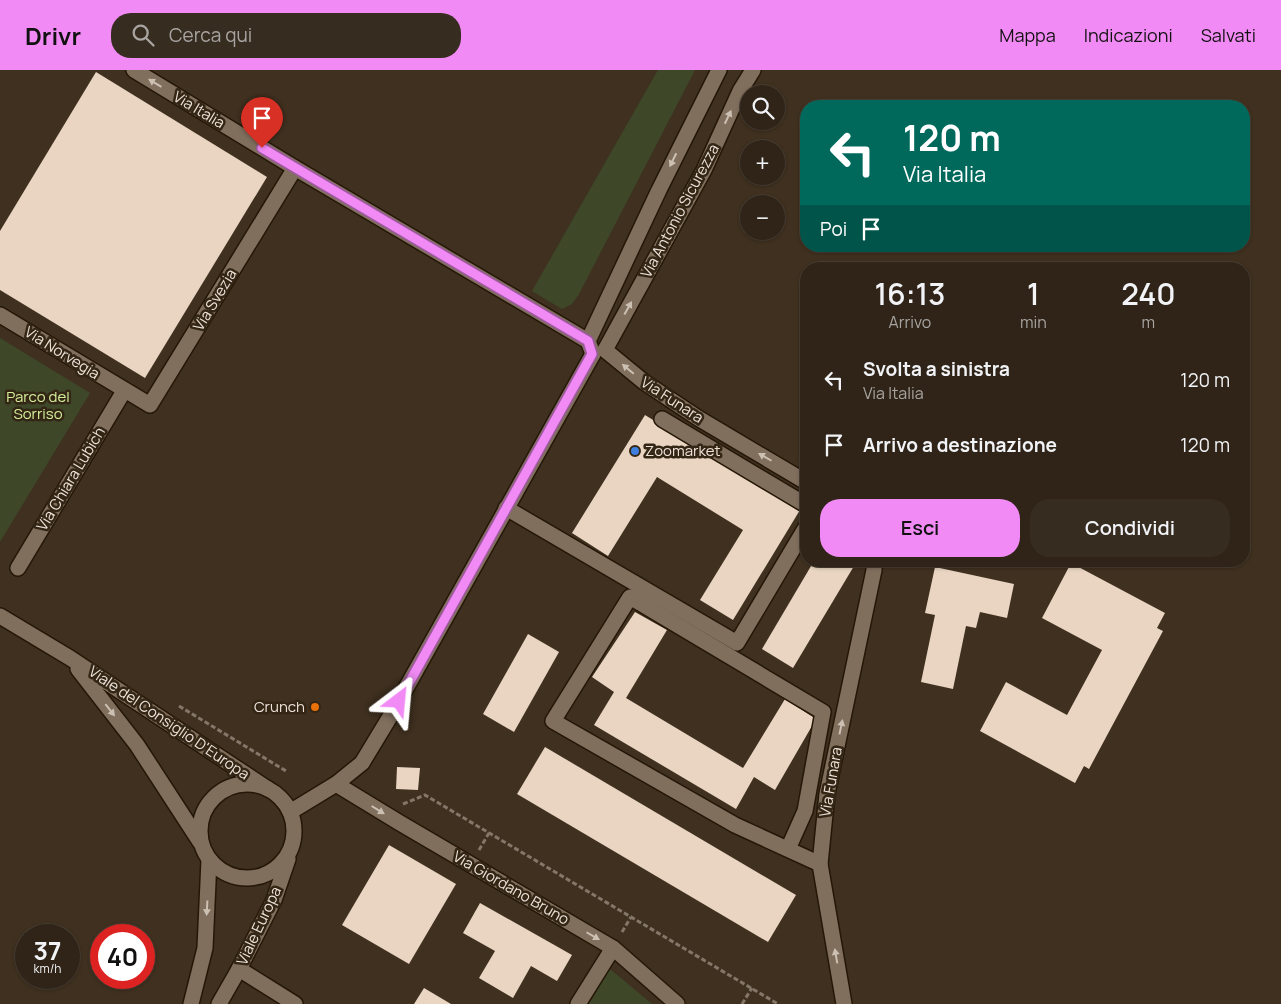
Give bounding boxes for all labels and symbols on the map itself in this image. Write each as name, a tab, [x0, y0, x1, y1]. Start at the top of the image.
one-way arrow	[149, 79, 162, 88]
street label: Via Italia	[170, 86, 229, 133]
pin	[241, 97, 283, 148]
one-way arrow	[724, 110, 732, 124]
street label: Via Antonio Sicurezza	[635, 140, 724, 281]
one-way arrow	[669, 153, 677, 167]
street label: Via Svezia	[188, 265, 241, 335]
one-way arrow	[624, 301, 633, 314]
street label: Via Norvegia	[21, 321, 104, 384]
one-way arrow	[622, 364, 635, 375]
street label: Via Funara	[637, 372, 708, 428]
park label: Parco del Sorriso	[6, 386, 70, 424]
street label: Via Chiara Lubich	[31, 423, 110, 535]
place label: Zoomarket	[645, 440, 720, 461]
marker: Zoomarket	[629, 445, 641, 457]
one-way arrow	[758, 452, 771, 461]
street label: Viale del Consiglio D'Europa	[85, 661, 254, 784]
position arrow	[372, 674, 424, 726]
place label: Crunch	[254, 696, 305, 717]
marker: Crunch	[309, 701, 321, 713]
one-way arrow	[105, 703, 116, 716]
one-way arrow	[838, 718, 846, 734]
street label: Via Funara	[814, 745, 847, 819]
one-way arrow	[371, 805, 384, 814]
street label: Via Giordano Bruno	[449, 846, 573, 929]
street label: Viale Europa	[231, 883, 286, 969]
one-way arrow	[202, 901, 210, 917]
speed limit sign: 40	[90, 924, 155, 989]
one-way arrow	[587, 932, 600, 941]
one-way arrow	[831, 948, 839, 964]

